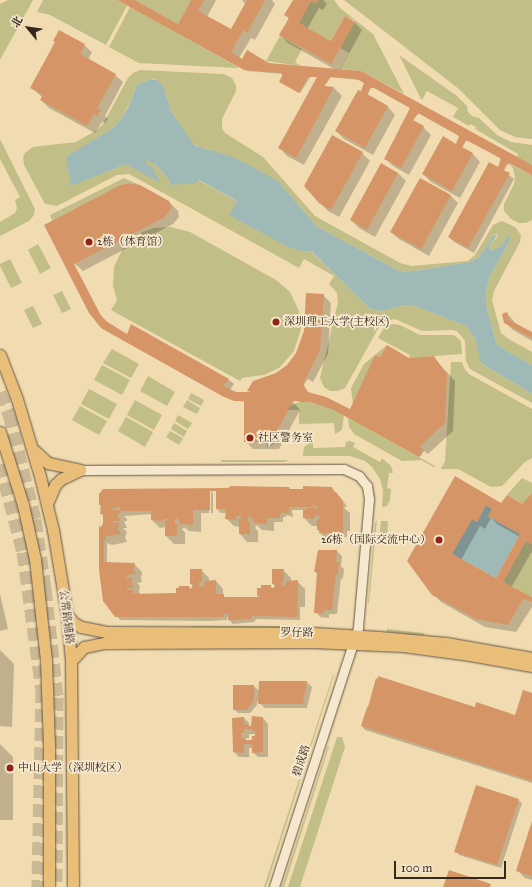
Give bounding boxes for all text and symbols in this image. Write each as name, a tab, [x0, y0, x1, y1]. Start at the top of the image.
north arrow	[8, 8, 48, 48]
text: 北	[9, 14, 25, 30]
place label: 2栋（体育馆）	[97, 235, 168, 249]
marker: 2栋（体育馆）	[84, 237, 94, 247]
place label: 深圳理工大学(主校区)	[284, 315, 389, 329]
marker: 深圳理工大学(主校区)	[271, 317, 281, 327]
place label: 社区警务室	[258, 431, 313, 445]
marker: 社区警务室	[245, 433, 255, 443]
place label: 26栋（国际交流中心）	[321, 533, 431, 547]
marker: 26栋（国际交流中心）	[434, 535, 444, 545]
street label: 公常路辅路	[56, 589, 76, 645]
street label: 罗仔路	[281, 626, 313, 640]
street label: 碧成路	[291, 743, 313, 779]
place label: 中山大学（深圳校区）	[18, 761, 128, 775]
marker: 中山大学（深圳校区）	[5, 763, 15, 773]
scale bar	[396, 853, 508, 879]
text: 100 m	[401, 861, 432, 875]

